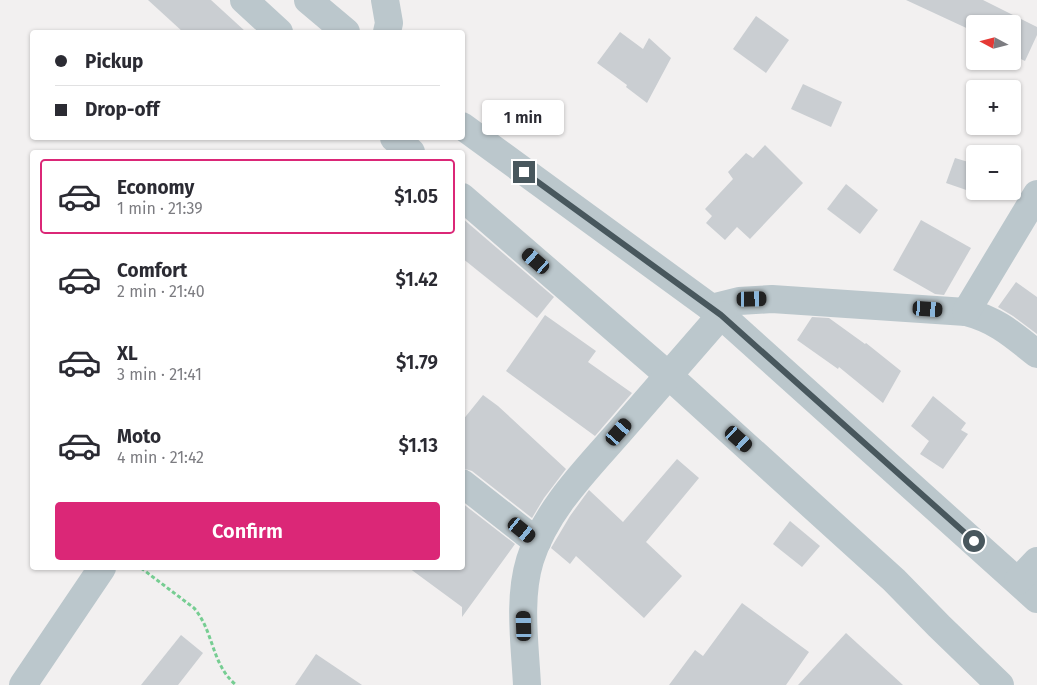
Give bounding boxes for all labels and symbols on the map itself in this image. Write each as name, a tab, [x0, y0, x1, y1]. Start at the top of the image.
north arrow	[966, 15, 1021, 70]
callout: 1 min	[483, 100, 565, 134]
route end	[513, 161, 535, 183]
car	[519, 245, 552, 277]
car	[736, 291, 767, 307]
car	[912, 300, 943, 318]
car	[603, 416, 634, 448]
car	[722, 423, 755, 455]
car	[505, 515, 538, 545]
route start	[963, 530, 985, 552]
car	[515, 611, 532, 641]

